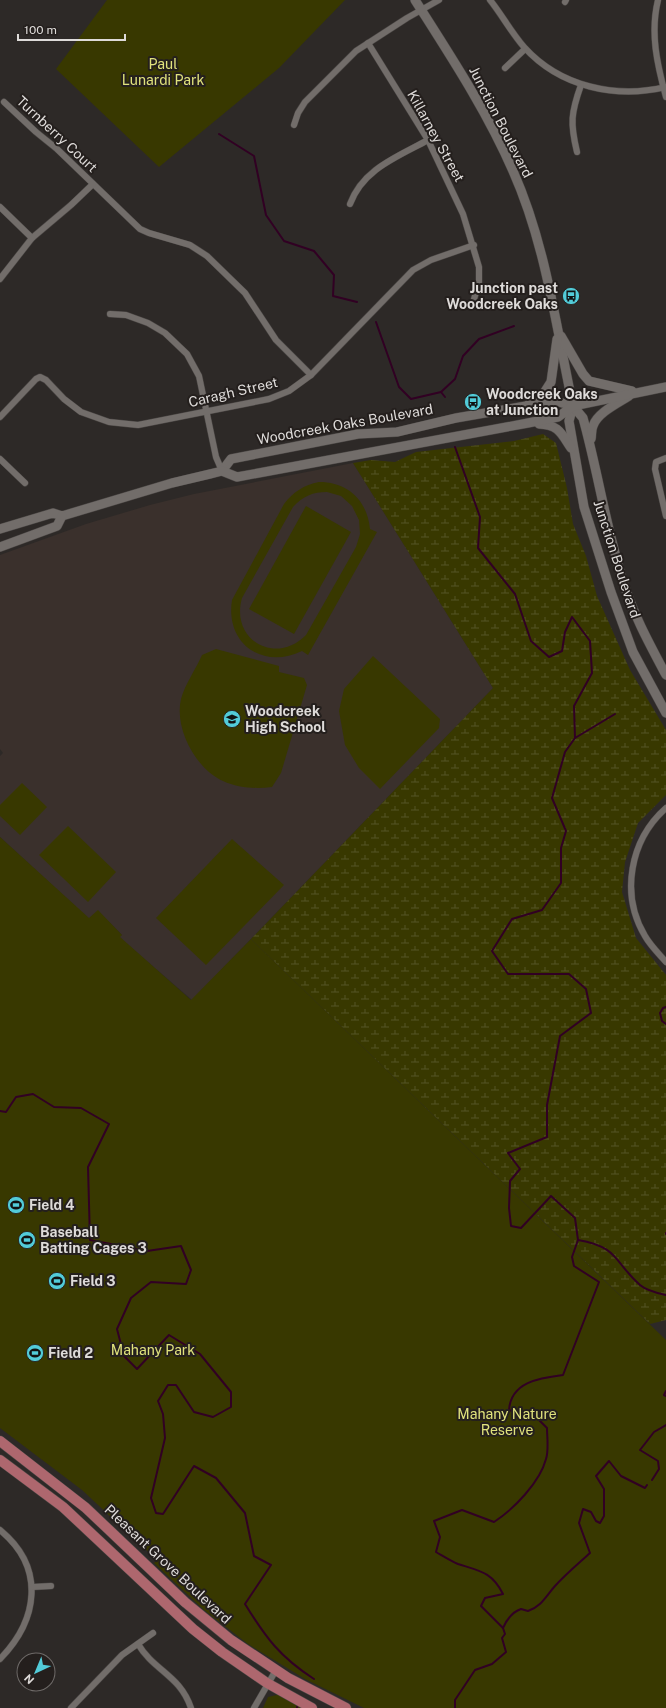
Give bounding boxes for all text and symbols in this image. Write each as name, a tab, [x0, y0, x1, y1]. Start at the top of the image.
scale bar	[18, 16, 125, 42]
text: 100 m	[24, 23, 57, 37]
park label: Paul Lunardi Park	[122, 56, 204, 88]
street label: Junction Boulevard	[466, 64, 536, 180]
street label: Killarney Street	[404, 87, 468, 185]
street label: Turnberry Court	[14, 93, 100, 175]
place label: Junction past Woodcreek Oaks	[446, 280, 558, 312]
bus stop icon: Junction past Woodcreek Oaks	[561, 286, 581, 306]
street label: Caragh Street	[187, 374, 279, 410]
place label: Woodcreek Oaks at Junction	[486, 386, 598, 418]
bus stop icon: Woodcreek Oaks at Junction	[463, 392, 483, 412]
street label: Woodcreek Oaks Boulevard	[256, 401, 434, 447]
street label: Junction Boulevard	[590, 498, 644, 620]
place label: Woodcreek High School	[245, 703, 326, 735]
school or university icon: Woodcreek High School	[222, 709, 242, 729]
sports icon: Field 4	[6, 1195, 26, 1215]
place label: Field 4	[29, 1197, 74, 1213]
place label: Baseball Batting Cages 3	[40, 1224, 147, 1256]
sports icon: Baseball Batting Cages 3	[17, 1230, 37, 1250]
sports icon: Field 3	[47, 1271, 67, 1291]
place label: Field 3	[70, 1273, 116, 1289]
park label: Mahany Park	[111, 1342, 195, 1358]
sports icon: Field 2	[25, 1343, 45, 1363]
place label: Field 2	[48, 1345, 93, 1361]
park label: Mahany Nature Reserve	[457, 1406, 557, 1438]
street label: Pleasant Grove Boulevard	[102, 1501, 234, 1627]
north arrow	[16, 1652, 56, 1692]
text: N	[22, 1672, 36, 1686]

